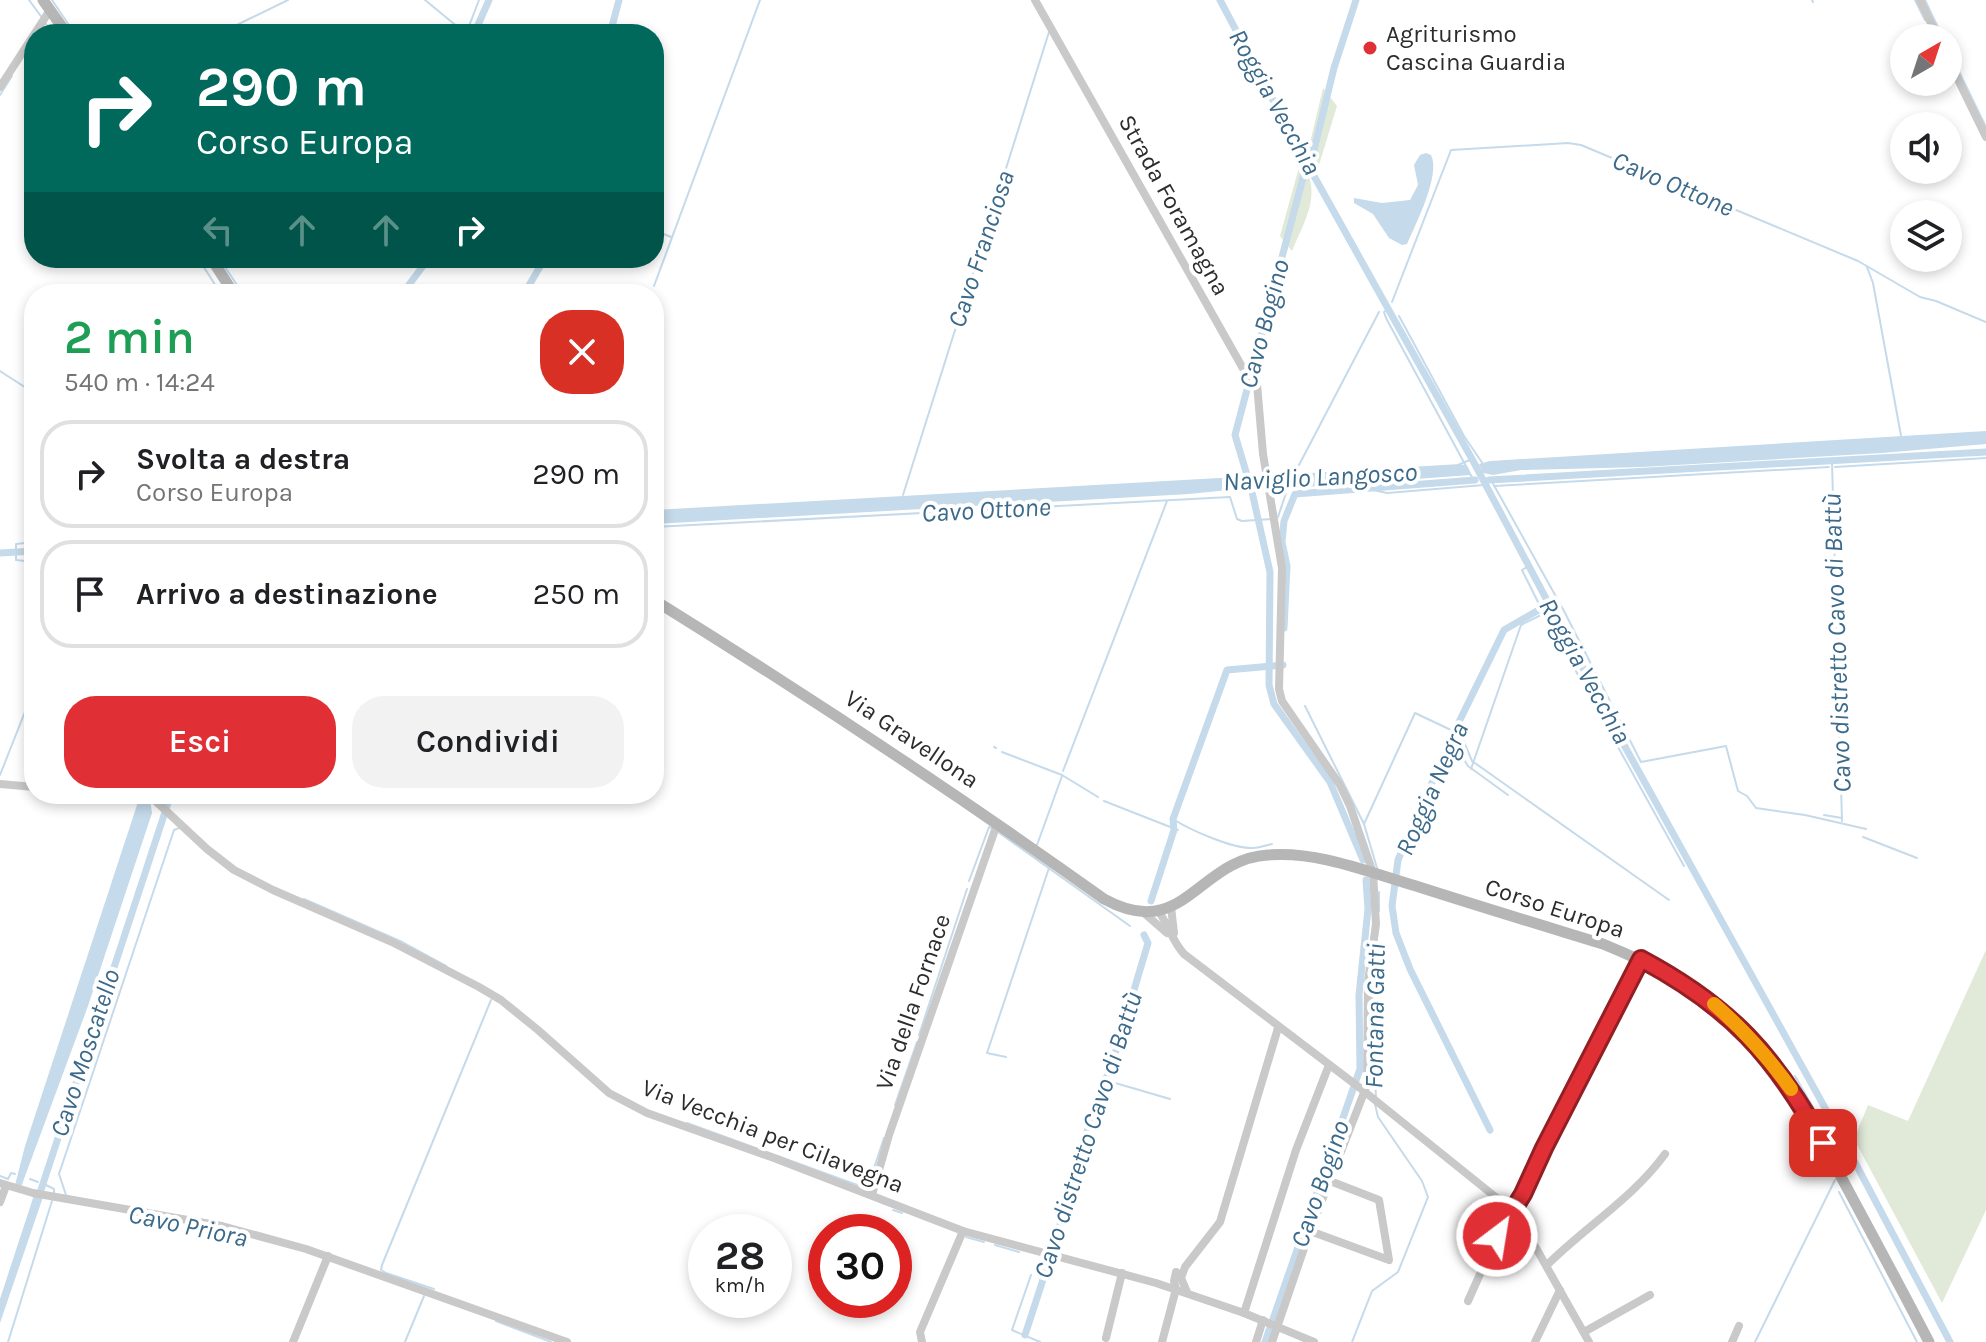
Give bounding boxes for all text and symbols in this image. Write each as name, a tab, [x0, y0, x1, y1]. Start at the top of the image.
place label: Agriturismo Cascina Guardia	[1386, 20, 1566, 76]
water label: Roggia Vecchia	[1222, 24, 1328, 180]
north arrow	[1890, 24, 1962, 96]
map controls	[1890, 24, 1962, 272]
marker: Agriturismo Cascina Guardia	[1361, 39, 1379, 57]
text: 290 m	[196, 54, 367, 119]
icon: right	[64, 56, 168, 160]
street label: Strada Foramagna	[1113, 110, 1235, 300]
button: sound	[1890, 112, 1962, 184]
text: Corso Europa	[196, 121, 413, 163]
water label: Cavo Ottone	[1607, 144, 1739, 224]
water label: Cavo Franciosa	[941, 167, 1021, 331]
button: layers	[1890, 200, 1962, 272]
icon: left	[196, 208, 240, 252]
icon: ahead	[280, 208, 324, 252]
icon: ahead	[364, 208, 408, 252]
icon: right	[448, 208, 492, 252]
water label: Cavo Bogino	[1232, 256, 1296, 392]
text: 2 min	[64, 309, 195, 365]
button: close	[540, 310, 624, 394]
text: 540 m · 14:24	[64, 367, 215, 398]
text: Svolta a destra	[136, 441, 350, 477]
icon: right	[68, 452, 112, 496]
text: 290 m	[532, 456, 620, 492]
water label: Naviglio Langosco	[1222, 456, 1418, 498]
text: Corso Europa	[136, 477, 293, 508]
water label: Cavo Ottone	[921, 491, 1051, 529]
water label: Cavo distretto Cavo di Battù	[1816, 493, 1858, 793]
icon: arrive	[68, 572, 112, 616]
text: Arrivo a destinazione	[136, 576, 438, 612]
text: 250 m	[533, 576, 620, 612]
water label: Roggia Vecchia	[1532, 593, 1638, 749]
street label: Via Gravellona	[840, 684, 984, 794]
button: Esci	[64, 696, 336, 788]
button: Condividi	[352, 696, 624, 788]
water label: Roggia Negra	[1389, 718, 1475, 860]
street label: Corso Europa	[1482, 872, 1628, 944]
street label: Via della Fornace	[870, 910, 956, 1094]
water label: Fontana Gatti	[1358, 943, 1392, 1089]
water label: Cavo Moscatello	[43, 965, 127, 1141]
water label: Cavo distretto Cavo di Battù	[1027, 988, 1149, 1282]
street label: Via Vecchia per Cilavegna	[638, 1073, 908, 1199]
pin	[1789, 1109, 1857, 1177]
water label: Cavo Bogino	[1284, 1116, 1356, 1251]
icon: arrive	[1801, 1121, 1845, 1165]
position arrow	[1455, 1194, 1539, 1278]
water label: Cavo Priora	[125, 1198, 251, 1254]
speed limit sign: 30	[808, 1214, 912, 1318]
text: 28	[715, 1232, 765, 1279]
text: km/h	[715, 1274, 765, 1297]

